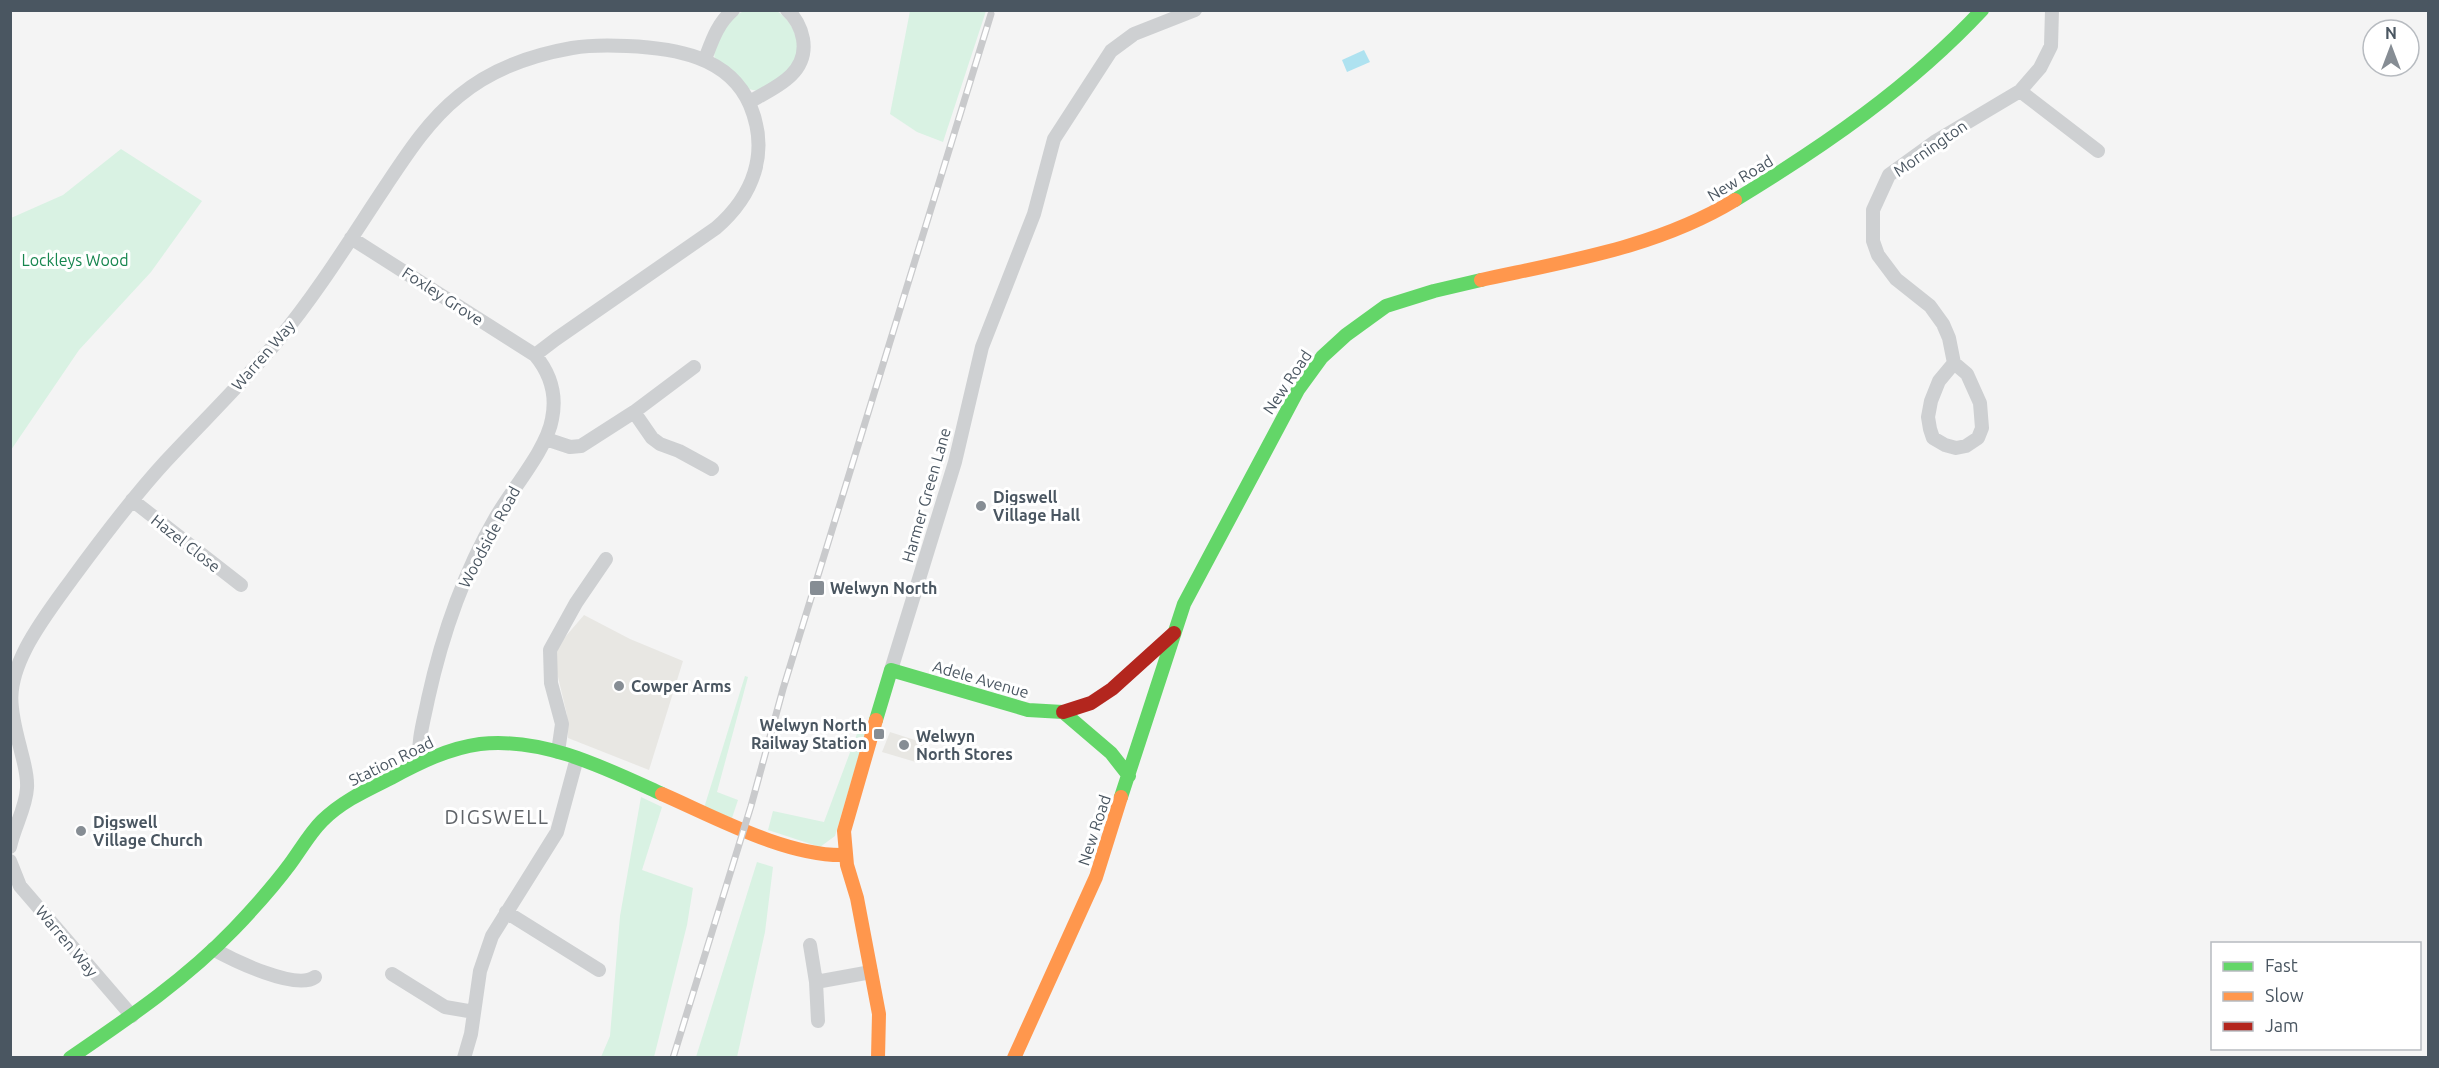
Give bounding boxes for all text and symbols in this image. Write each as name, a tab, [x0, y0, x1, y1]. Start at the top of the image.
north arrow	[2361, 18, 2421, 78]
text: N	[2385, 24, 2397, 42]
street label: Mornington	[1890, 116, 1970, 180]
street label: New Road	[1704, 151, 1776, 205]
park label: Lockleys Wood	[21, 251, 129, 269]
street label: Foxley Grove	[399, 263, 487, 329]
street label: Warren Way	[228, 316, 298, 394]
street label: New Road	[1259, 347, 1315, 417]
street label: Harmer Green Lane	[898, 426, 954, 564]
street label: Woodside Road	[455, 483, 523, 591]
place label: Digswell Village Hall	[993, 488, 1080, 524]
marker: Digswell Village Hall	[974, 499, 988, 513]
street label: Hazel Close	[148, 511, 224, 575]
marker: Welwyn North	[808, 579, 826, 597]
place label: Welwyn North	[830, 579, 937, 597]
street label: Adele Avenue	[931, 657, 1031, 701]
place label: Cowper Arms	[631, 677, 731, 695]
marker: Cowper Arms	[612, 679, 626, 693]
place label: Welwyn North Railway Station	[751, 716, 867, 752]
marker: Welwyn North Railway Station	[872, 727, 886, 741]
place label: Welwyn North Stores	[916, 727, 1013, 763]
street label: Station Road	[346, 733, 436, 789]
marker: Welwyn North Stores	[897, 738, 911, 752]
street label: New Road	[1074, 792, 1114, 868]
district label: DIGSWELL	[444, 805, 550, 828]
place label: Digswell Village Church	[93, 813, 203, 849]
marker: Digswell Village Church	[74, 824, 88, 838]
street label: Warren Way	[32, 902, 102, 980]
legend	[2211, 942, 2421, 1050]
text: Fast	[2265, 955, 2298, 975]
text: Slow	[2265, 985, 2304, 1005]
text: Jam	[2265, 1015, 2299, 1035]

